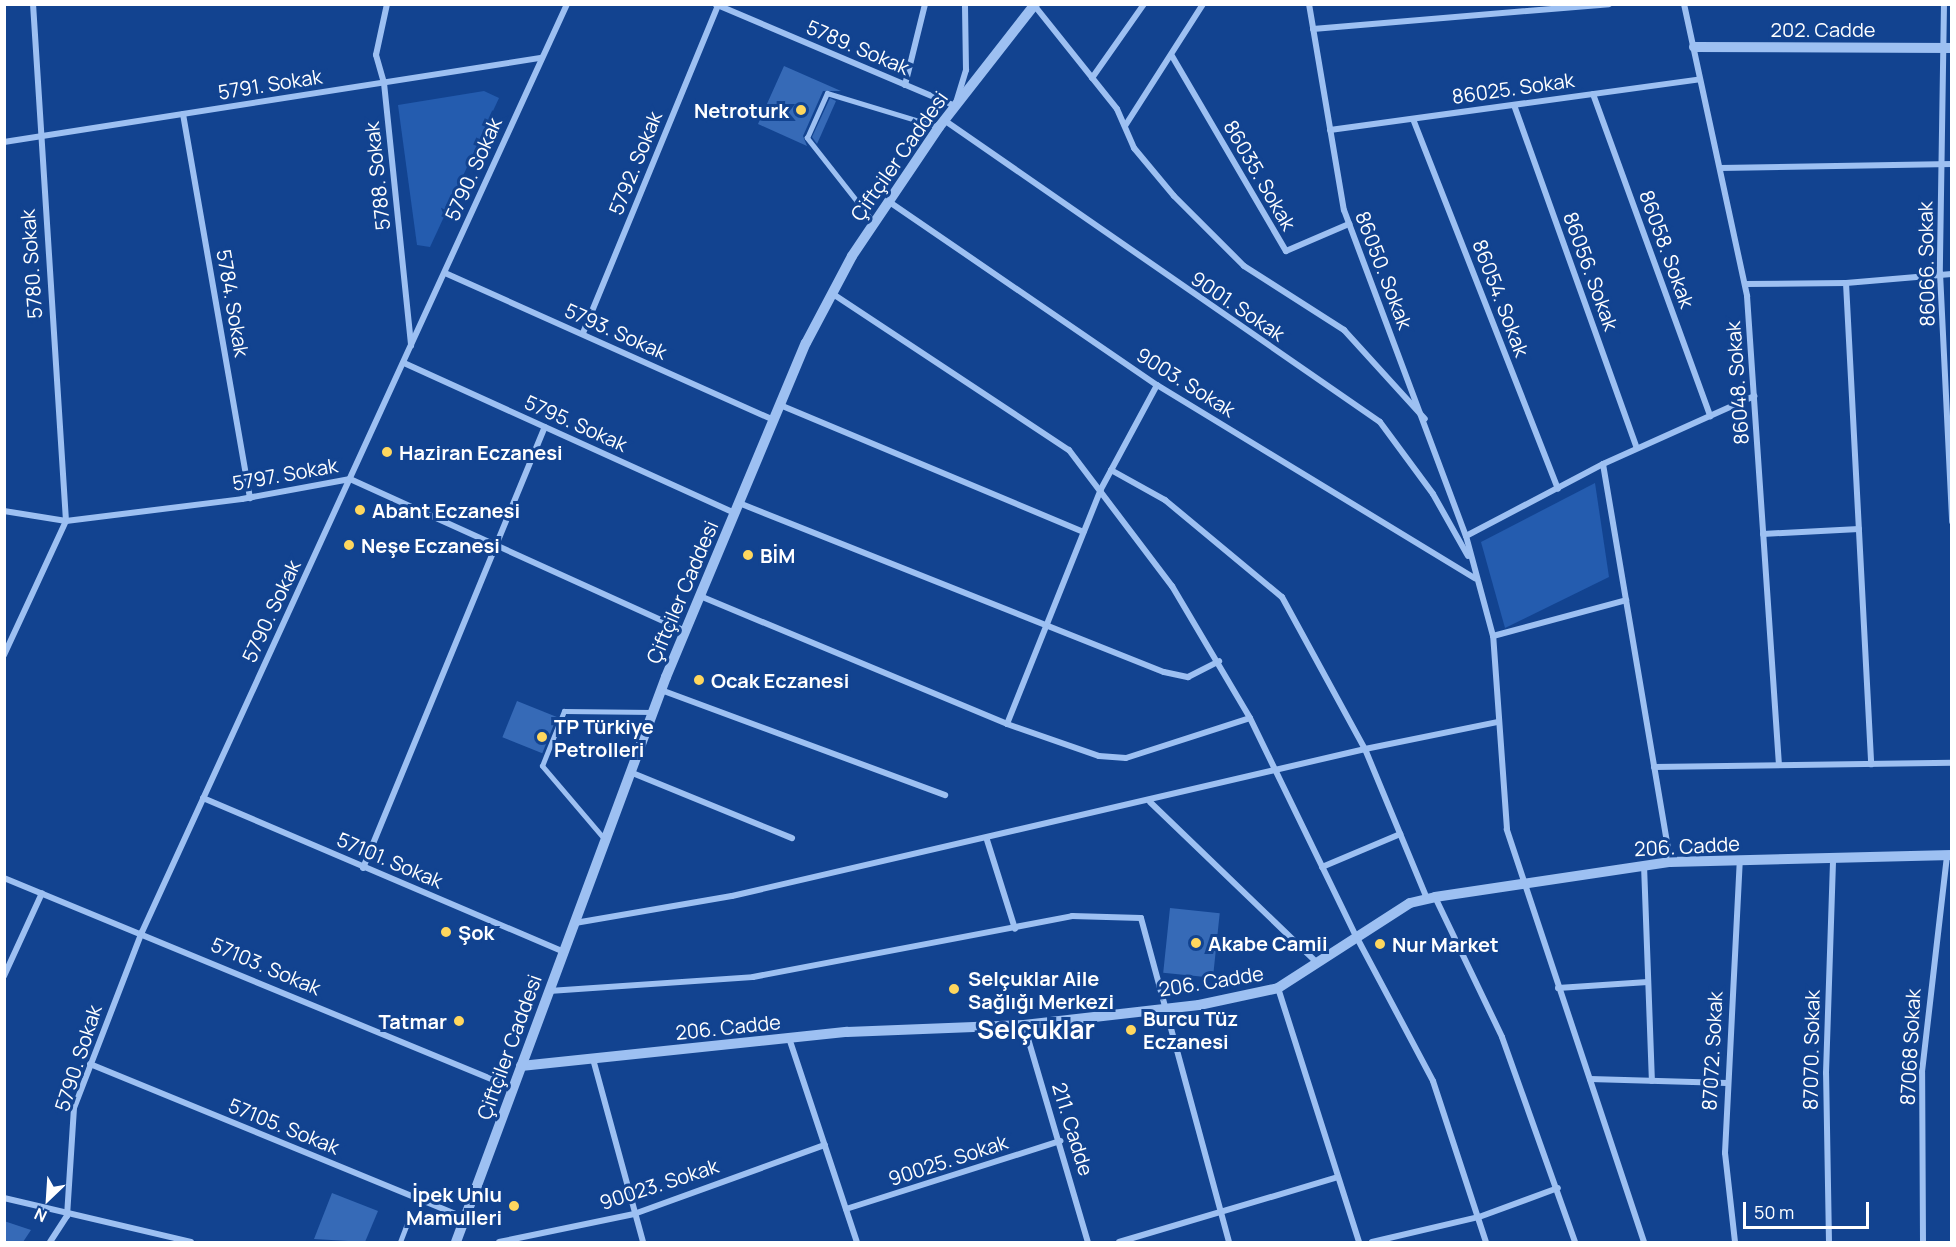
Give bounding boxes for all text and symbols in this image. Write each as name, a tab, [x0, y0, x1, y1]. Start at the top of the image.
street label: 5789. Sokak	[803, 15, 913, 79]
street label: 202. Cadde	[1771, 17, 1875, 41]
street label: 5791. Sokak	[216, 64, 324, 104]
street label: 86025. Sokak	[1450, 68, 1576, 108]
street label: Çiftçiler Caddesi	[845, 87, 953, 225]
place label: Netroturk	[694, 98, 789, 122]
marker: Netroturk	[794, 103, 808, 117]
street label: 5792. Sokak	[603, 108, 667, 218]
street label: 5790. Sokak	[440, 114, 506, 224]
street label: 86035. Sokak	[1219, 116, 1301, 234]
street label: 5788. Sokak	[359, 121, 395, 231]
street label: 86058. Sokak	[1635, 187, 1699, 311]
street label: 86066. Sokak	[1913, 201, 1939, 327]
street label: 86050. Sokak	[1351, 208, 1417, 332]
street label: 86056. Sokak	[1558, 208, 1624, 334]
street label: 5780. Sokak	[15, 209, 47, 319]
street label: 86054. Sokak	[1468, 236, 1534, 360]
street label: 5784. Sokak	[212, 247, 254, 359]
street label: 9001. Sokak	[1187, 266, 1289, 346]
street label: 5793. Sokak	[561, 298, 671, 364]
street label: 86048. Sokak	[1721, 320, 1753, 446]
street label: 9003. Sokak	[1132, 342, 1240, 422]
street label: 5795. Sokak	[521, 390, 631, 456]
place label: Haziran Eczanesi	[399, 440, 563, 464]
marker: Haziran Eczanesi	[380, 445, 394, 459]
street label: 5797. Sokak	[230, 453, 340, 495]
place label: Abant Eczanesi	[372, 498, 520, 522]
marker: Abant Eczanesi	[353, 503, 367, 517]
street label: Çiftçiler Caddesi	[641, 517, 723, 667]
place label: Neşe Eczanesi	[361, 533, 500, 557]
marker: Neşe Eczanesi	[342, 538, 356, 552]
place label: BİM	[760, 543, 795, 567]
marker: BİM	[741, 548, 755, 562]
street label: 5790. Sokak	[237, 556, 305, 666]
place label: Ocak Eczanesi	[711, 668, 849, 692]
marker: Ocak Eczanesi	[692, 673, 706, 687]
place label: TP Türkiye Petrolleri	[554, 714, 654, 761]
marker: TP Türkiye Petrolleri	[535, 730, 549, 744]
street label: 57101. Sokak	[333, 827, 447, 893]
street label: 206. Cadde	[1633, 831, 1741, 861]
place label: Şok	[458, 920, 494, 944]
marker: Şok	[439, 925, 453, 939]
place label: Akabe Camii	[1208, 931, 1328, 955]
street label: 57103. Sokak	[208, 932, 324, 1000]
place label: Nur Market	[1392, 932, 1499, 956]
marker: Akabe Camii	[1189, 936, 1203, 950]
marker: Nur Market	[1373, 937, 1387, 951]
street label: 206. Cadde	[1157, 961, 1265, 1001]
place label: Selçuklar Aile Sağlığı Merkezi	[968, 966, 1114, 1013]
street label: Çiftçiler Caddesi	[472, 971, 546, 1123]
marker: Selçuklar Aile Sağlığı Merkezi	[945, 980, 963, 998]
street label: 87068 Sokak	[1895, 988, 1925, 1106]
street label: 87070. Sokak	[1798, 990, 1824, 1110]
street label: 87072. Sokak	[1697, 991, 1727, 1111]
street label: 5790. Sokak	[50, 1002, 106, 1114]
place label: Burcu Tüz Eczanesi	[1143, 1006, 1238, 1053]
place label: Tatmar	[379, 1009, 447, 1033]
street label: 206. Cadde	[674, 1010, 782, 1044]
marker: Tatmar	[452, 1014, 466, 1028]
district label: Selçuklar	[977, 1014, 1095, 1046]
marker: Burcu Tüz Eczanesi	[1124, 1023, 1138, 1037]
street label: 211. Cadde	[1047, 1080, 1099, 1178]
street label: 57105. Sokak	[225, 1093, 343, 1159]
street label: 90025. Sokak	[885, 1129, 1011, 1191]
street label: 90023. Sokak	[597, 1154, 721, 1214]
north arrow	[18, 1169, 78, 1229]
place label: İpek Unlu Mamulleri	[406, 1182, 502, 1229]
scale bar	[1746, 1190, 1872, 1228]
marker: İpek Unlu Mamulleri	[507, 1199, 521, 1213]
text: 50 m	[1754, 1200, 1794, 1224]
text: N	[31, 1203, 50, 1228]

